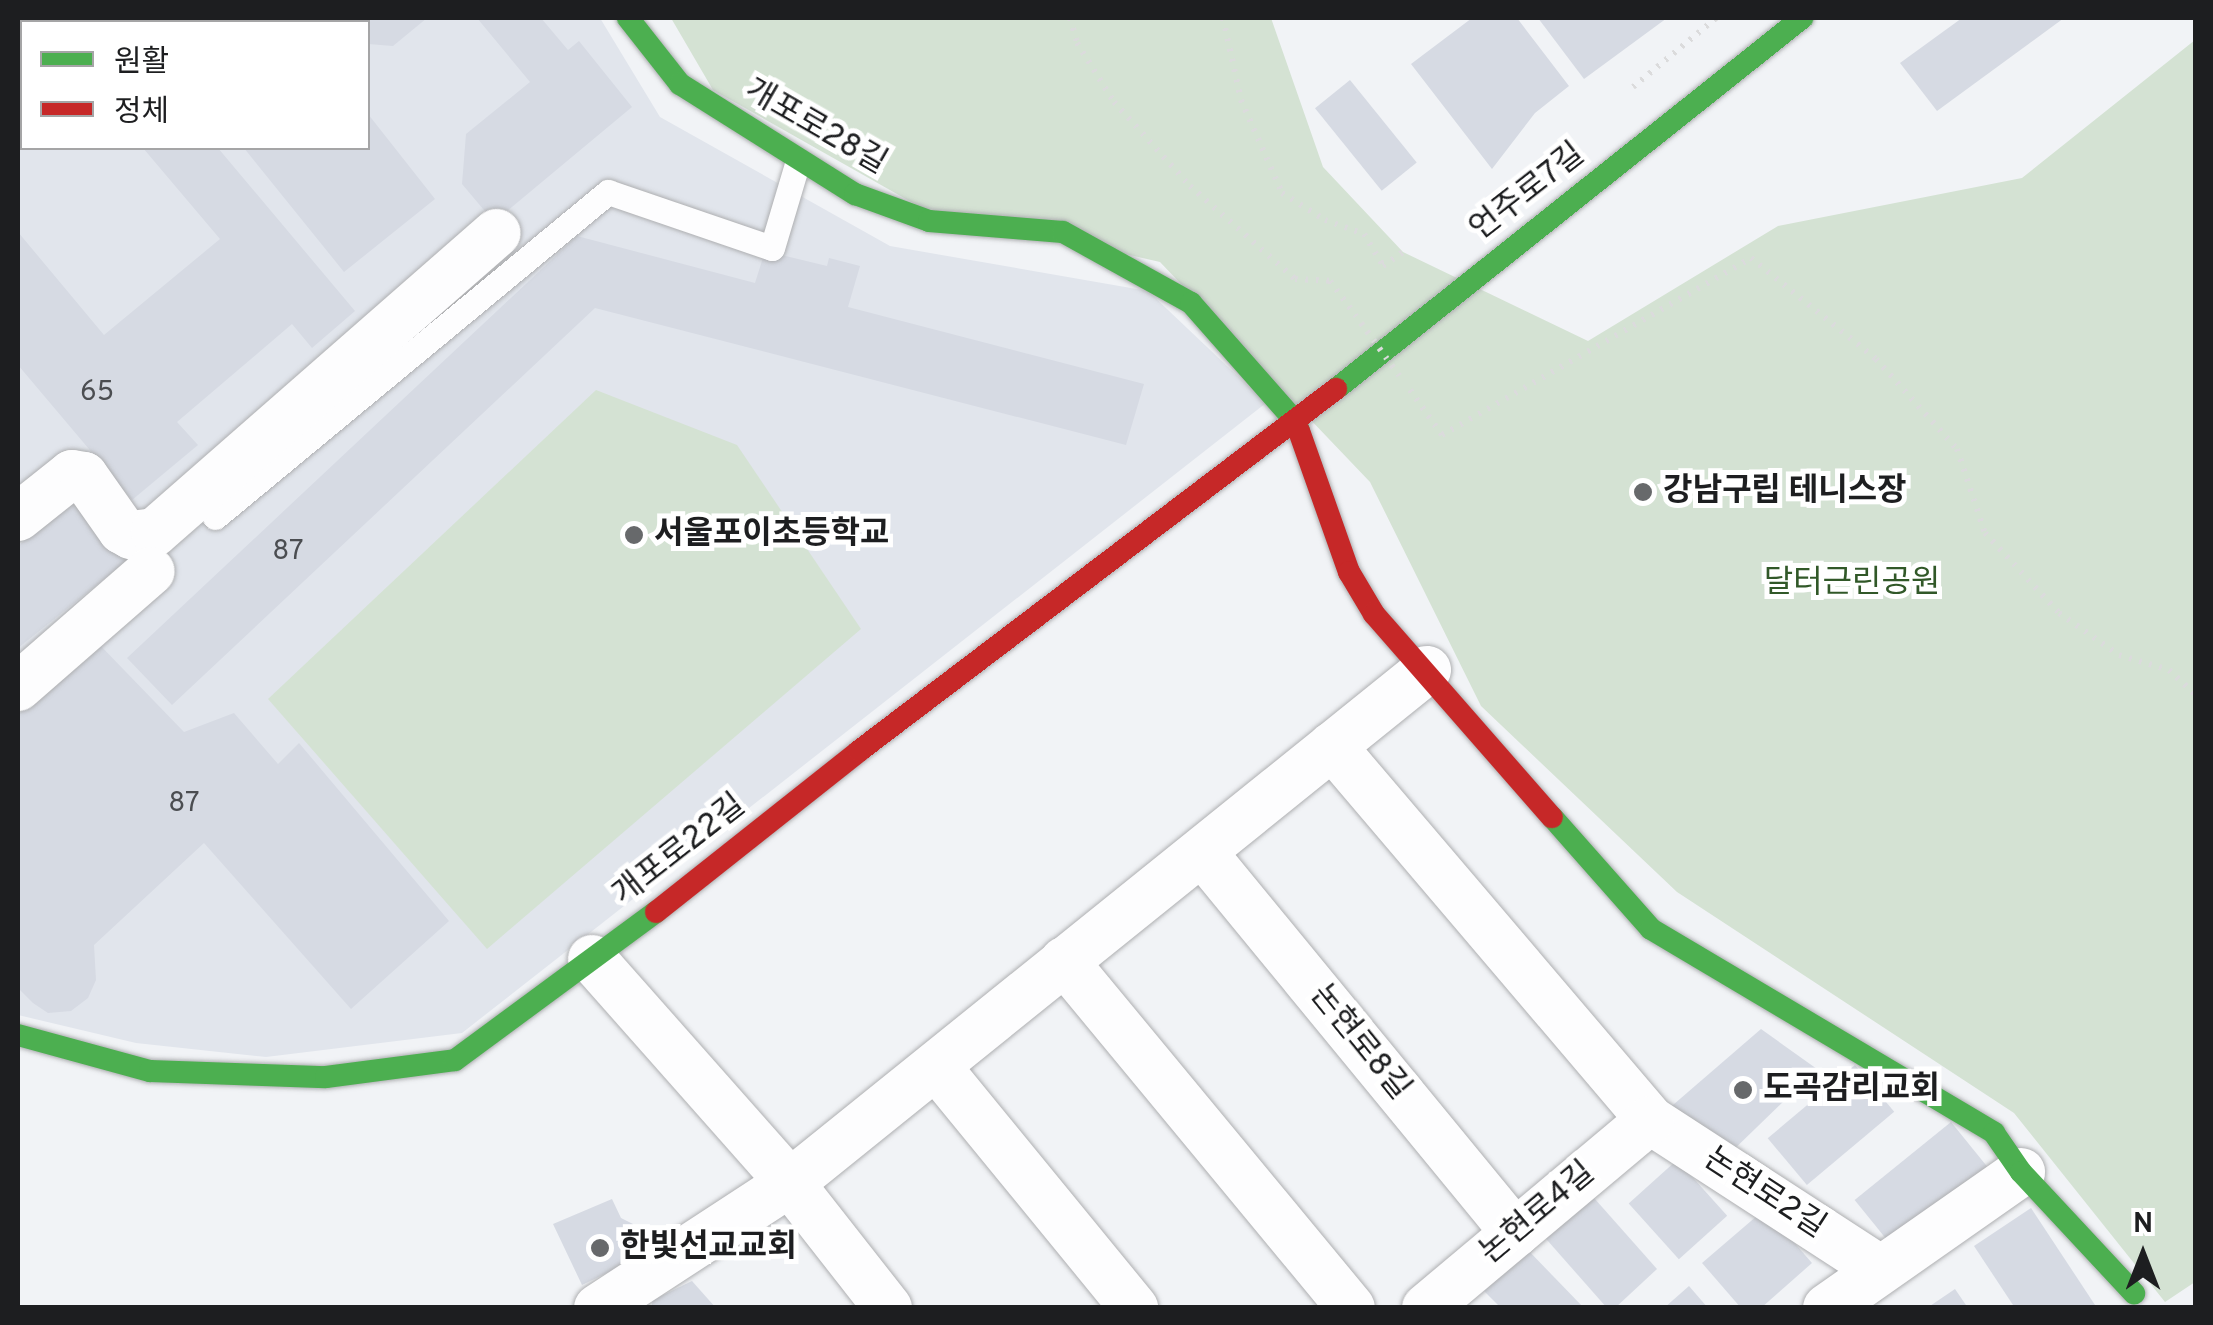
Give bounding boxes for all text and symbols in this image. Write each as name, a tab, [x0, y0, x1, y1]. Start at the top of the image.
legend	[20, 20, 370, 150]
text: 원활	[114, 45, 169, 82]
street label: 개포로28길	[737, 72, 893, 184]
text: 정체	[114, 95, 169, 132]
street label: 언주로7길	[1463, 136, 1593, 250]
house number: 65	[80, 376, 114, 410]
place label: 강남구립 테니스장	[1663, 473, 1907, 511]
marker: 강남구립 테니스장	[1632, 481, 1654, 503]
place label: 서울포이초등학교	[654, 516, 890, 554]
marker: 서울포이초등학교	[623, 524, 645, 546]
house number: 87	[272, 535, 304, 569]
park label: 달터근린공원	[1764, 565, 1940, 603]
house number: 87	[168, 787, 200, 821]
street label: 개포로22길	[606, 788, 754, 914]
street label: 논현로8길	[1301, 978, 1417, 1108]
place label: 도곡감리교회	[1763, 1071, 1940, 1109]
marker: 도곡감리교회	[1732, 1079, 1754, 1101]
street label: 논현로2길	[1696, 1140, 1832, 1248]
street label: 논현로4길	[1473, 1155, 1603, 1273]
north arrow	[2093, 1205, 2193, 1305]
text: N	[2133, 1207, 2153, 1243]
place label: 한빛선교교회	[620, 1229, 797, 1267]
marker: 한빛선교교회	[589, 1237, 611, 1259]

